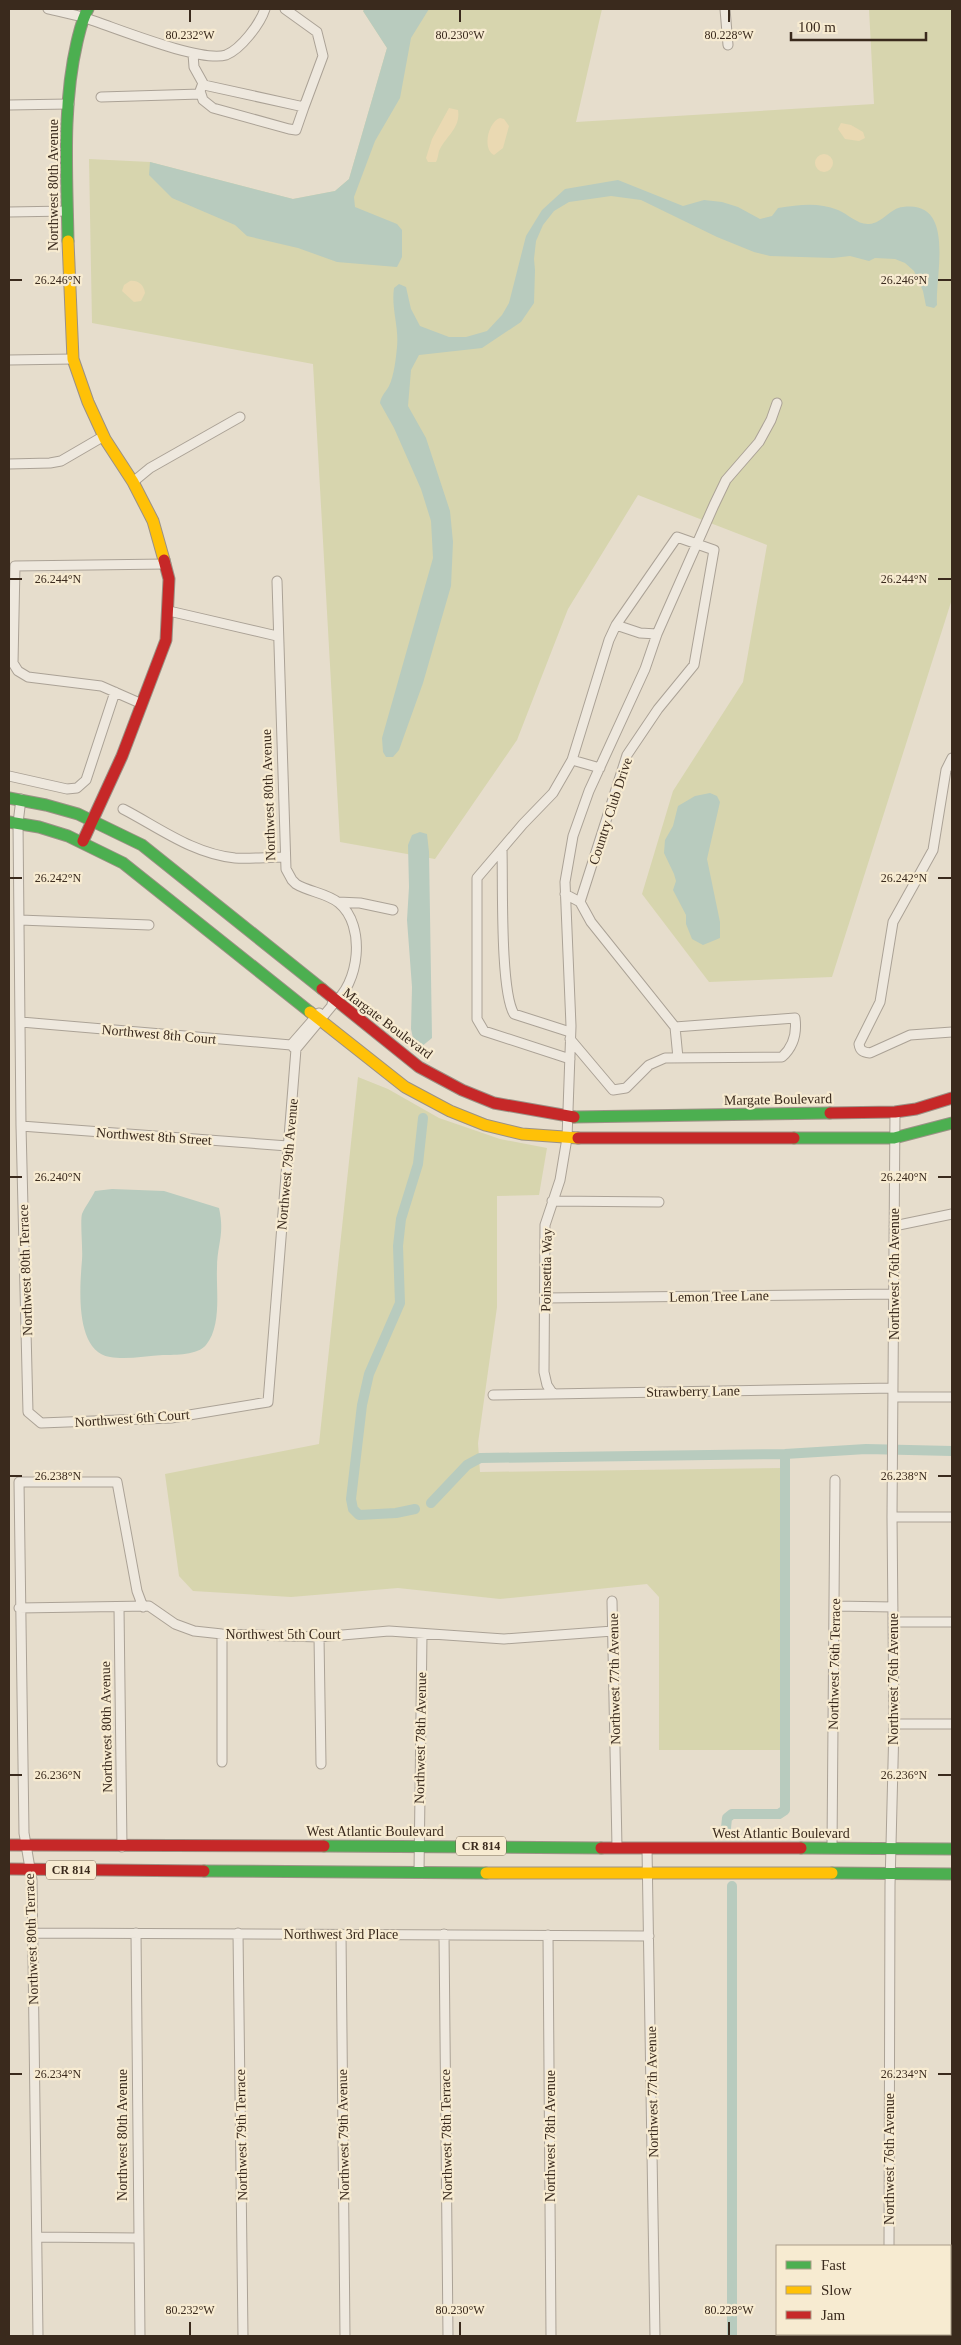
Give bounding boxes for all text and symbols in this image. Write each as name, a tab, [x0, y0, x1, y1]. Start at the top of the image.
scale bar	[791, 10, 926, 42]
text: 100 m	[798, 19, 836, 35]
text: 80.232°W	[165, 28, 215, 42]
text: 80.230°W	[435, 28, 485, 42]
text: 80.228°W	[704, 28, 754, 42]
street label: Northwest 80th Avenue	[46, 119, 61, 251]
text: 26.246°N	[35, 273, 82, 287]
text: 26.246°N	[881, 273, 928, 287]
text: 26.244°N	[35, 572, 82, 586]
text: 26.244°N	[881, 572, 928, 586]
street label: Northwest 80th Avenue	[259, 729, 278, 861]
street label: Country Club Drive	[586, 756, 635, 867]
text: 26.242°N	[35, 871, 82, 885]
text: 26.242°N	[881, 871, 928, 885]
street label: Margate Boulevard	[340, 985, 435, 1062]
street label: Northwest 8th Court	[101, 1022, 217, 1047]
street label: Margate Boulevard	[724, 1091, 832, 1108]
street label: Northwest 79th Avenue	[274, 1098, 301, 1230]
street label: Northwest 8th Street	[96, 1125, 212, 1148]
text: 26.240°N	[35, 1170, 82, 1184]
text: 26.240°N	[881, 1170, 928, 1184]
street label: Northwest 80th Terrace	[16, 1204, 35, 1336]
street label: Northwest 76th Avenue	[887, 1208, 902, 1340]
street label: Poinsettia Way	[538, 1228, 555, 1312]
street label: Lemon Tree Lane	[669, 1288, 769, 1305]
street label: Strawberry Lane	[646, 1383, 740, 1400]
street label: Northwest 6th Court	[74, 1407, 190, 1430]
text: 26.238°N	[35, 1469, 82, 1483]
text: 26.238°N	[881, 1469, 928, 1483]
street label: Northwest 76th Terrace	[826, 1598, 843, 1730]
street label: Northwest 77th Avenue	[606, 1613, 623, 1745]
street label: Northwest 76th Avenue	[886, 1613, 901, 1745]
street label: Northwest 5th Court	[225, 1627, 341, 1642]
street label: Northwest 80th Avenue	[98, 1661, 115, 1793]
street label: Northwest 78th Avenue	[412, 1672, 429, 1804]
text: 26.236°N	[35, 1768, 82, 1782]
text: 26.236°N	[881, 1768, 928, 1782]
street label: West Atlantic Boulevard	[306, 1824, 444, 1839]
street label: West Atlantic Boulevard	[712, 1826, 850, 1841]
road number: CR 814	[456, 1836, 506, 1855]
road number: CR 814	[46, 1860, 96, 1880]
street label: Northwest 80th Terrace	[22, 1873, 41, 2005]
street label: Northwest 3rd Place	[284, 1927, 398, 1942]
street label: Northwest 77th Avenue	[644, 2026, 661, 2158]
text: 26.234°N	[35, 2067, 82, 2081]
text: 26.234°N	[881, 2067, 928, 2081]
street label: Northwest 80th Avenue	[115, 2069, 130, 2201]
street label: Northwest 79th Terrace	[233, 2069, 250, 2201]
street label: Northwest 79th Avenue	[335, 2069, 352, 2201]
street label: Northwest 78th Terrace	[438, 2069, 455, 2201]
street label: Northwest 78th Avenue	[543, 2070, 558, 2202]
street label: Northwest 76th Avenue	[882, 2093, 897, 2225]
legend	[776, 2245, 951, 2335]
text: Fast	[821, 2257, 847, 2273]
text: Slow	[821, 2282, 852, 2298]
text: 80.232°W	[165, 2303, 215, 2317]
text: 80.230°W	[435, 2303, 485, 2317]
text: 80.228°W	[704, 2303, 754, 2317]
text: Jam	[821, 2307, 845, 2323]

